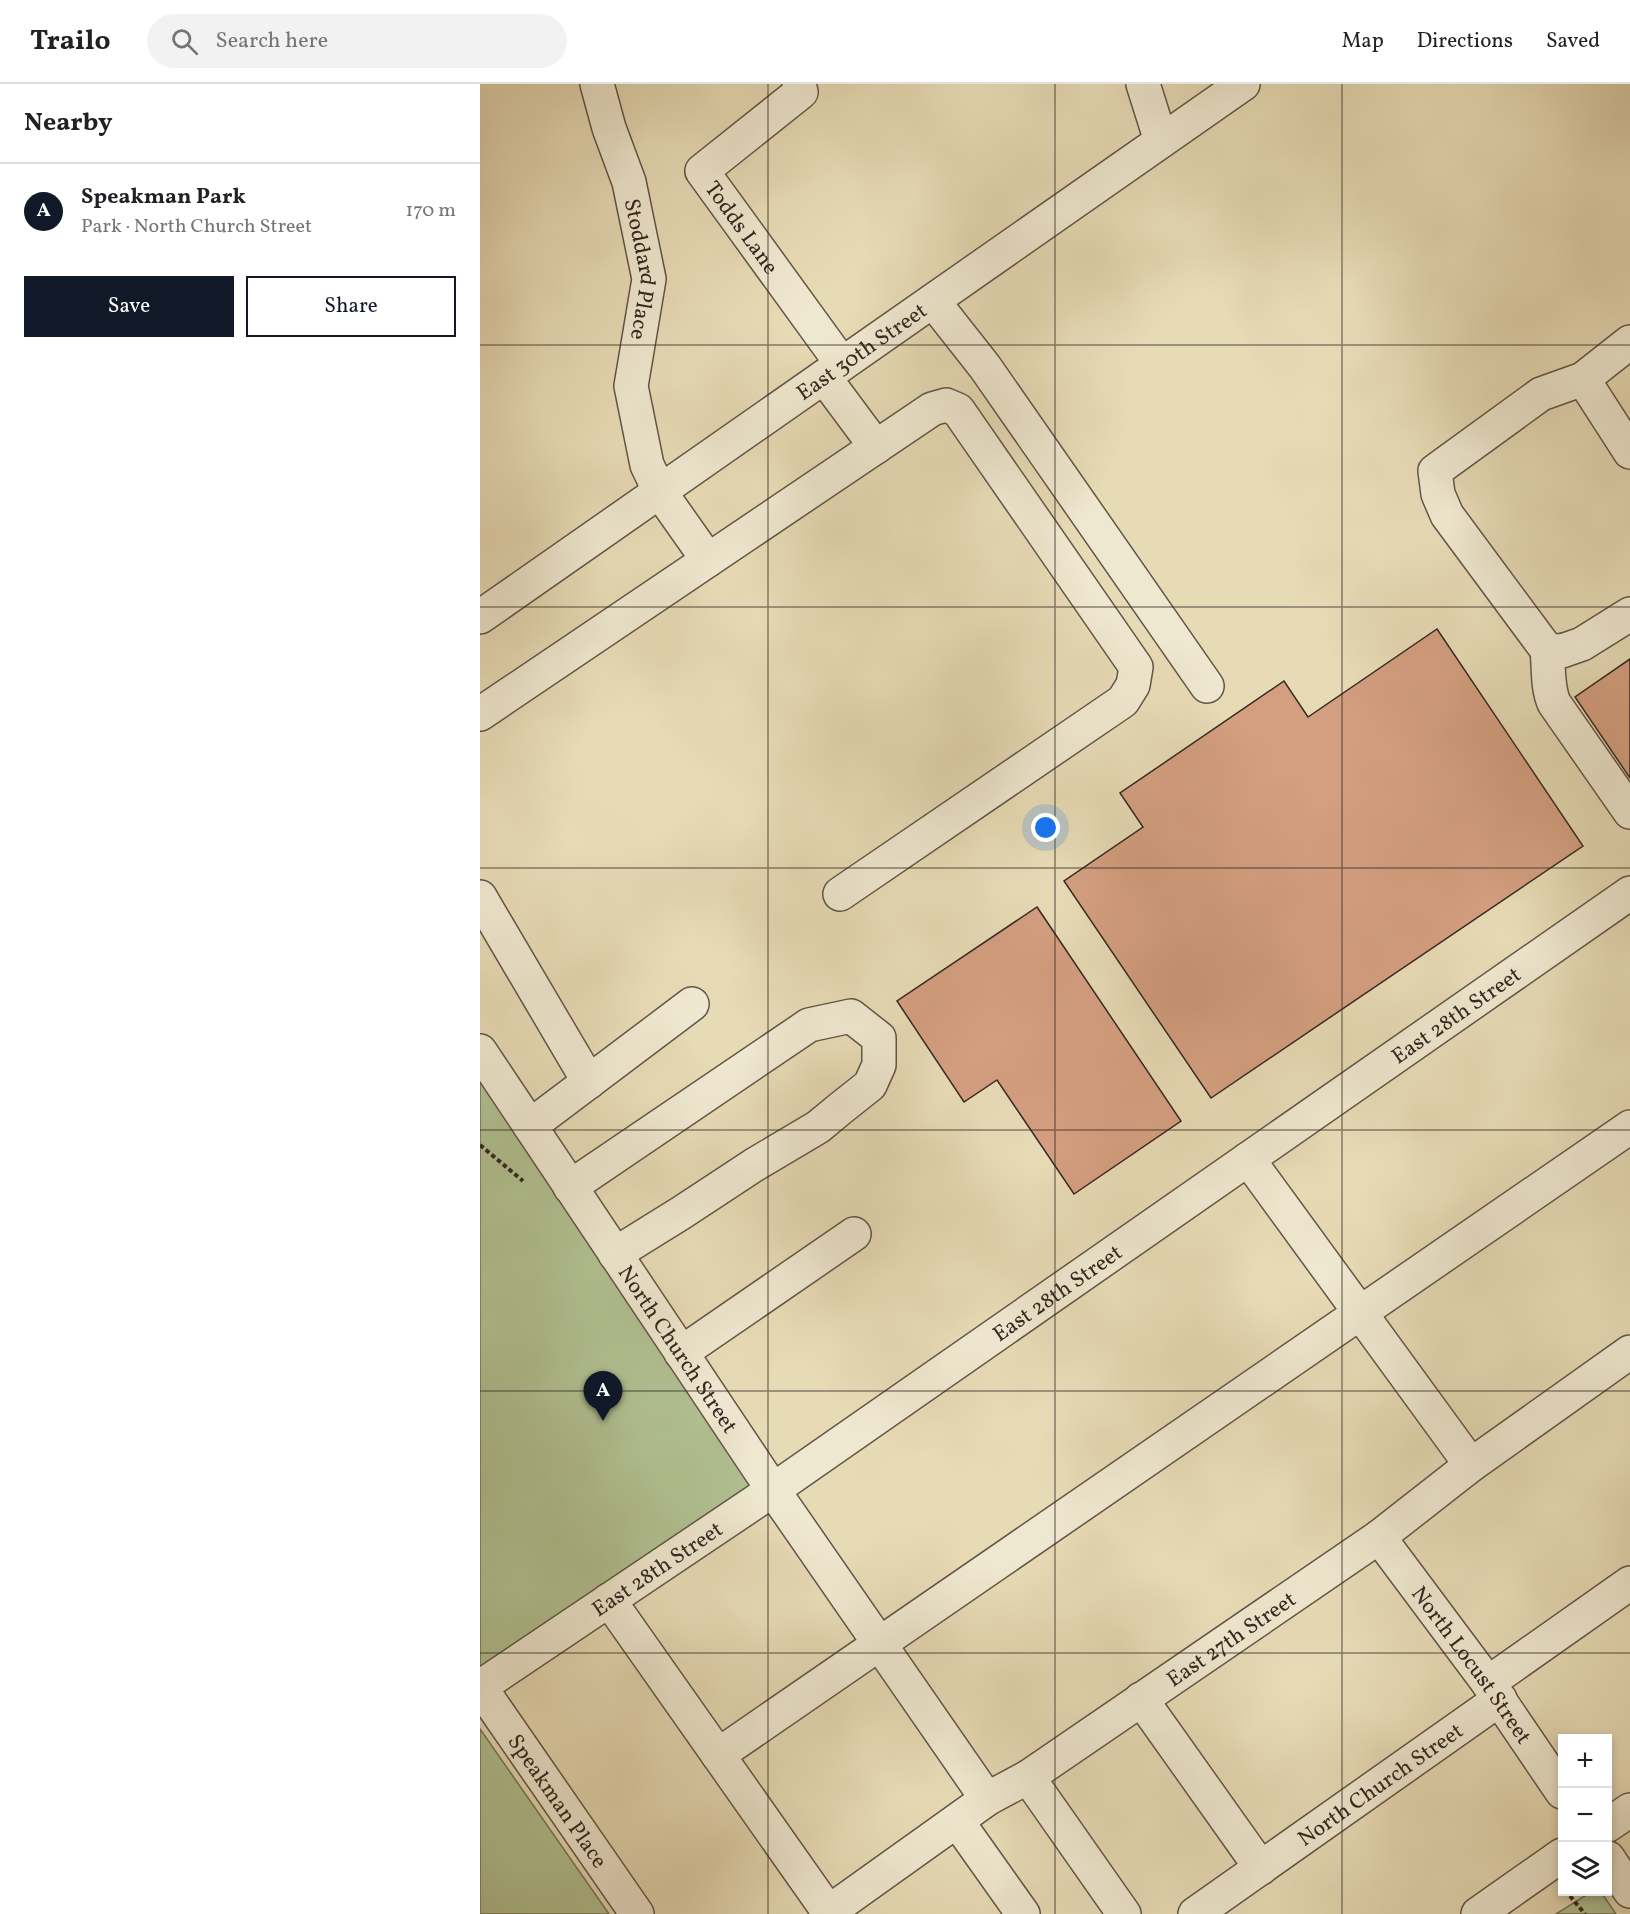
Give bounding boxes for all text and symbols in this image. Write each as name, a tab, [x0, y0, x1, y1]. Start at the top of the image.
search box	[147, 14, 567, 68]
text: Trailo	[30, 22, 111, 61]
icon: search	[168, 25, 201, 58]
text: Search here	[216, 26, 328, 57]
text: Map	[1342, 27, 1384, 56]
text: Directions	[1417, 27, 1513, 56]
text: Saved	[1546, 27, 1600, 56]
text: Nearby	[24, 105, 113, 141]
street label: Todds Lane	[696, 175, 785, 281]
text: Speakman Park	[81, 182, 246, 213]
street label: Stoddard Place	[615, 196, 663, 342]
text: A	[36, 197, 51, 225]
text: 170 m	[406, 197, 456, 225]
text: Park · North Church Street	[81, 213, 312, 241]
button: Save	[24, 276, 234, 337]
button: Share	[246, 276, 456, 337]
street label: East 30th Street	[791, 296, 934, 409]
your location	[1031, 813, 1060, 842]
street label: East 28th Street	[1386, 960, 1528, 1073]
street label: East 28th Street	[987, 1238, 1130, 1350]
street label: North Church Street	[609, 1260, 744, 1441]
pin: A	[584, 1372, 622, 1421]
street label: East 28th Street	[587, 1515, 730, 1625]
street label: North Locust Street	[1403, 1580, 1538, 1751]
street label: East 27th Street	[1161, 1585, 1303, 1696]
street label: North Church Street	[1292, 1716, 1470, 1855]
street label: Speakman Place	[499, 1729, 614, 1875]
map controls	[1558, 1734, 1612, 1896]
button: +	[1558, 1734, 1612, 1788]
button: −	[1558, 1788, 1612, 1842]
button: layers	[1558, 1842, 1612, 1896]

